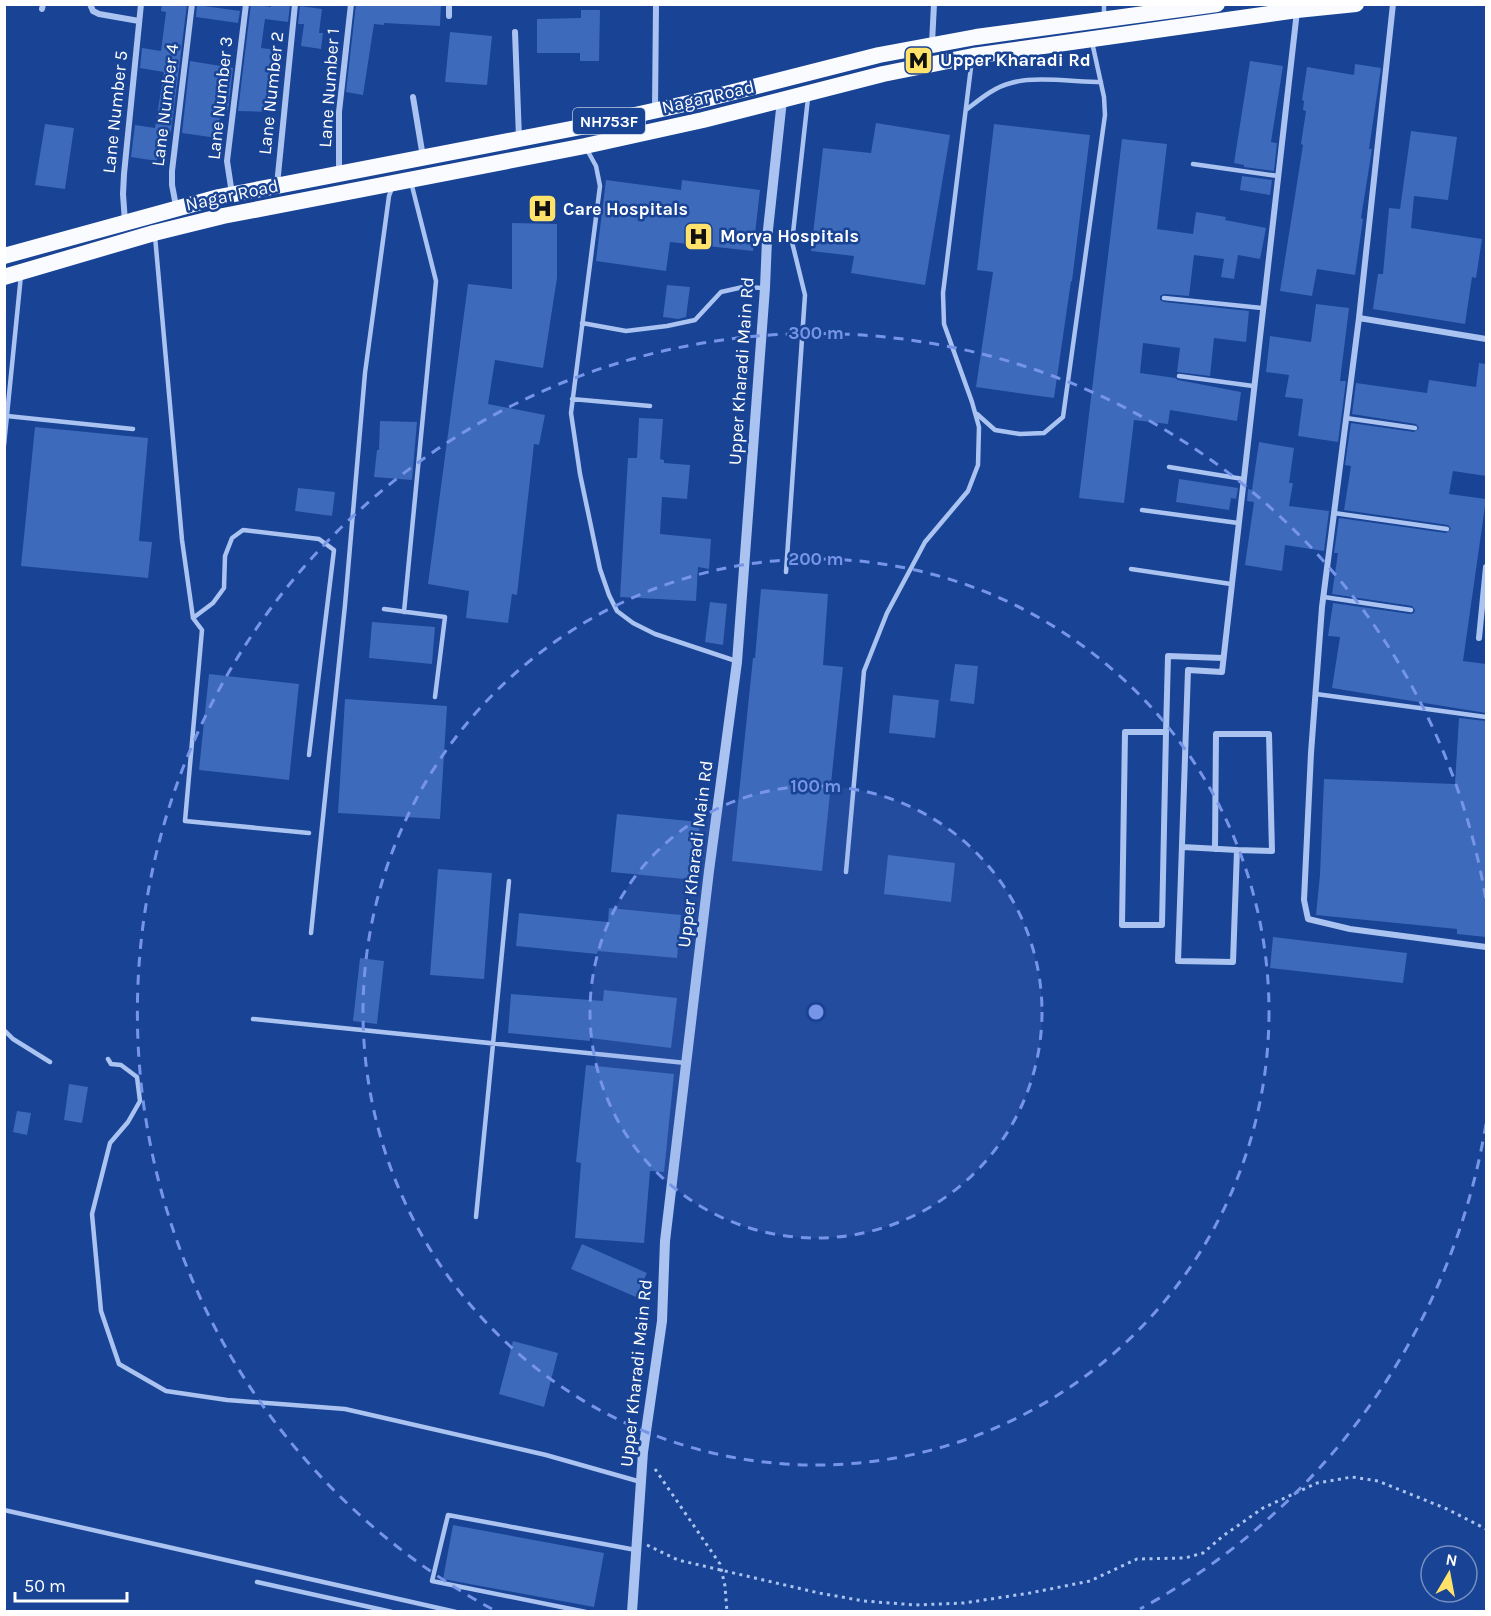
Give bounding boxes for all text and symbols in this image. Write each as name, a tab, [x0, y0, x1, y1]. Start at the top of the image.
street label: Lane Number 1	[314, 28, 344, 148]
street label: Lane Number 2	[254, 30, 288, 156]
street label: Lane Number 3	[203, 35, 237, 161]
street label: Lane Number 4	[147, 42, 183, 168]
metro station icon: Upper Kharadi Rd	[903, 44, 935, 76]
street label: Lane Number 5	[98, 49, 132, 175]
place label: Upper Kharadi Rd	[940, 49, 1091, 71]
street label: Nagar Road	[659, 76, 757, 118]
road number: NH753F	[573, 108, 645, 134]
street label: Nagar Road	[183, 174, 281, 216]
hospital icon: Care Hospitals	[526, 193, 558, 225]
place label: Care Hospitals	[563, 198, 688, 220]
hospital icon: Morya Hospitals	[683, 220, 715, 252]
place label: Morya Hospitals	[720, 225, 859, 247]
street label: Upper Kharadi Main Rd	[723, 276, 759, 466]
text: 300 m	[788, 322, 844, 344]
text: 200 m	[788, 548, 844, 570]
street label: Upper Kharadi Main Rd	[673, 759, 717, 949]
text: 100 m	[791, 775, 841, 797]
centre of rings	[806, 1002, 826, 1022]
street label: Upper Kharadi Main Rd	[615, 1278, 657, 1468]
north arrow	[1419, 1544, 1479, 1604]
text: N	[1444, 1549, 1459, 1570]
scale bar	[15, 1565, 128, 1603]
text: 50 m	[24, 1575, 66, 1597]

